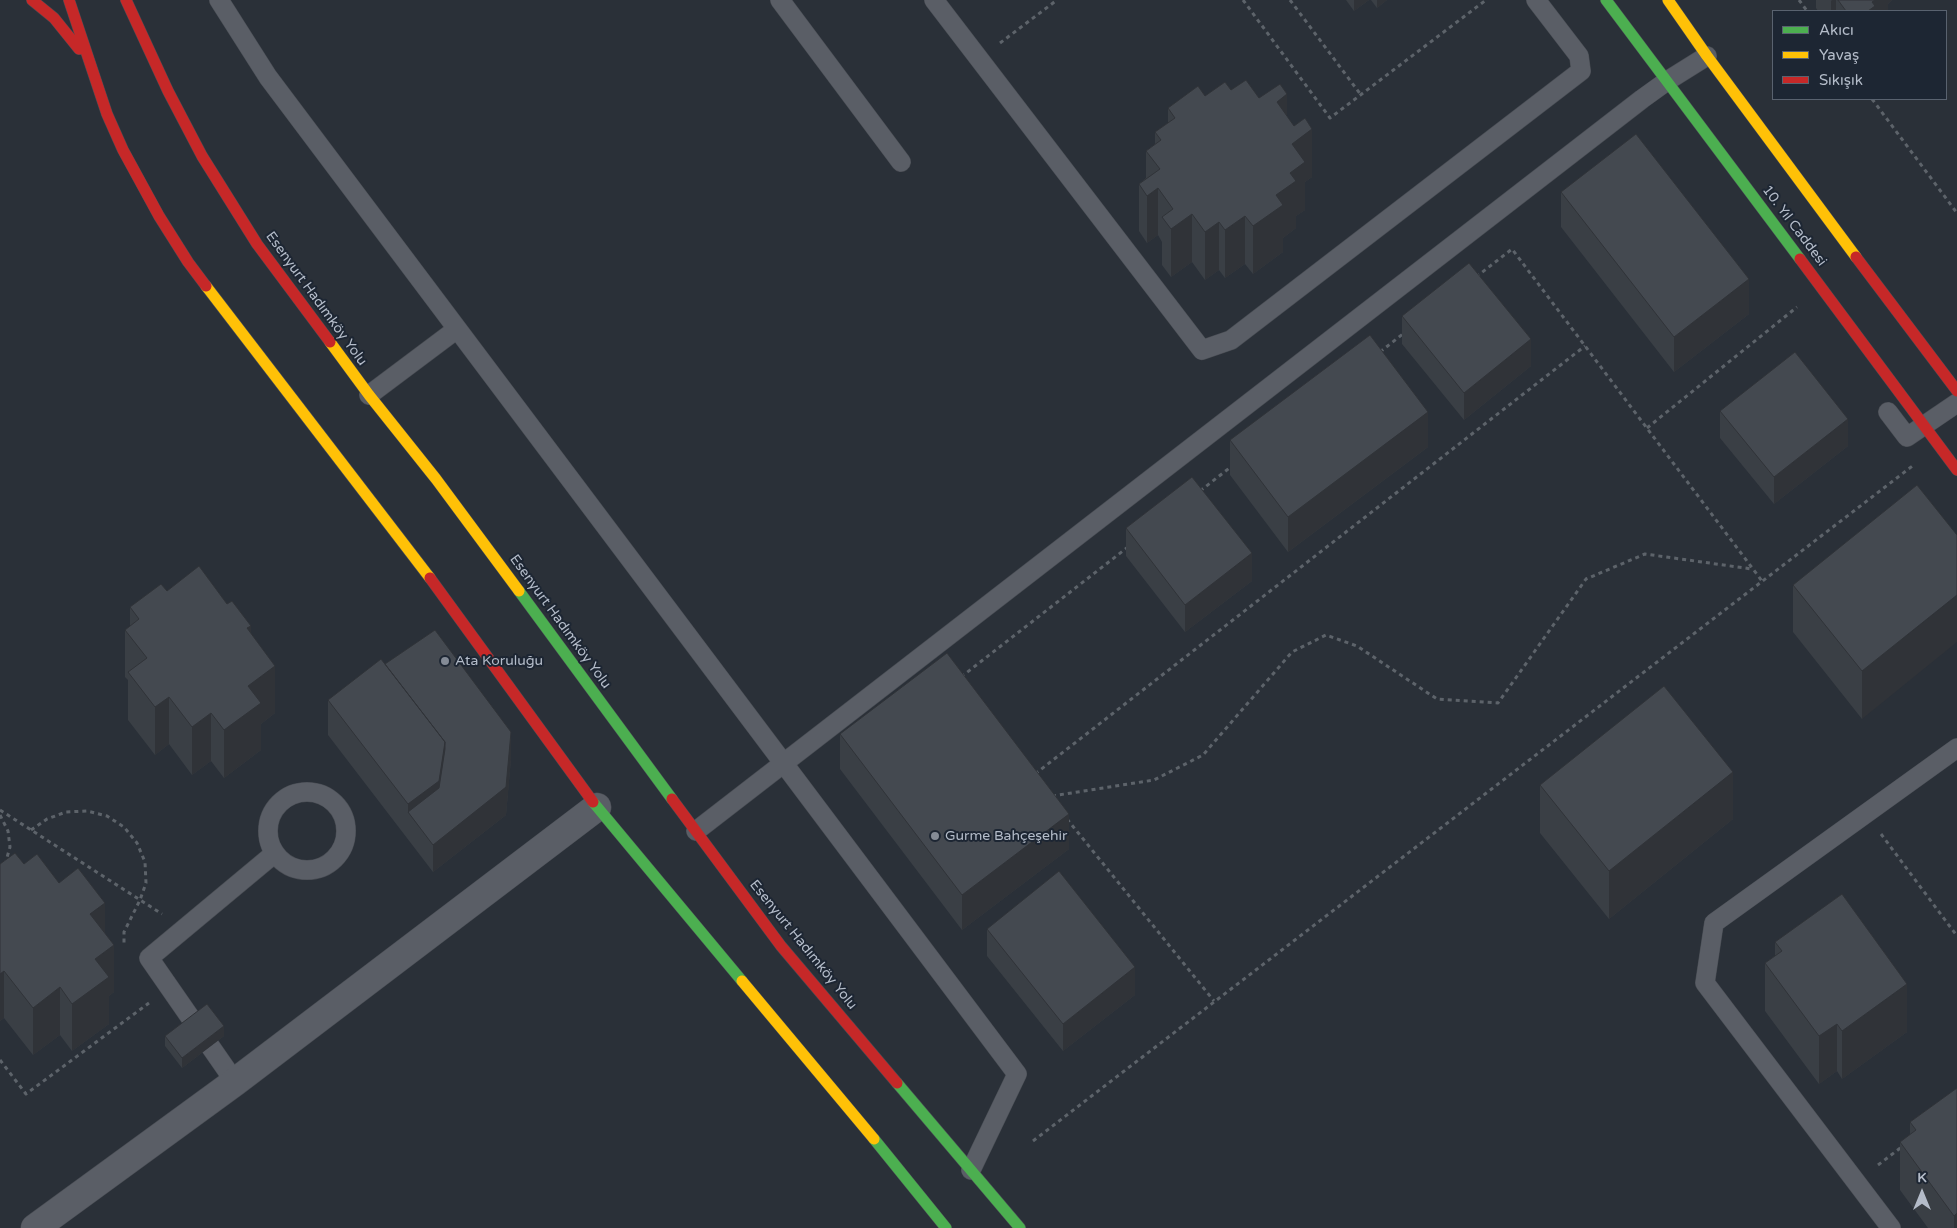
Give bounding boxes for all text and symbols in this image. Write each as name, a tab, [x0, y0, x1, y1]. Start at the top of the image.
legend	[1772, 10, 1947, 100]
text: Akıcı	[1819, 21, 1854, 39]
text: Yavaş	[1819, 46, 1859, 64]
text: Sıkışık	[1819, 71, 1863, 89]
street label: 10. Yıl Caddesi	[1758, 182, 1830, 270]
street label: Esenyurt Hadımköy Yolu	[262, 229, 370, 369]
street label: Esenyurt Hadımköy Yolu	[506, 552, 614, 692]
place label: Ata Koruluğu	[455, 653, 543, 669]
marker: Ata Koruluğu	[439, 655, 451, 667]
place label: Gurme Bahçeşehir	[945, 828, 1067, 844]
marker: Gurme Bahçeşehir	[929, 830, 941, 842]
street label: Esenyurt Hadımköy Yolu	[746, 877, 860, 1013]
north arrow	[1897, 1168, 1947, 1218]
text: K	[1917, 1169, 1927, 1186]

